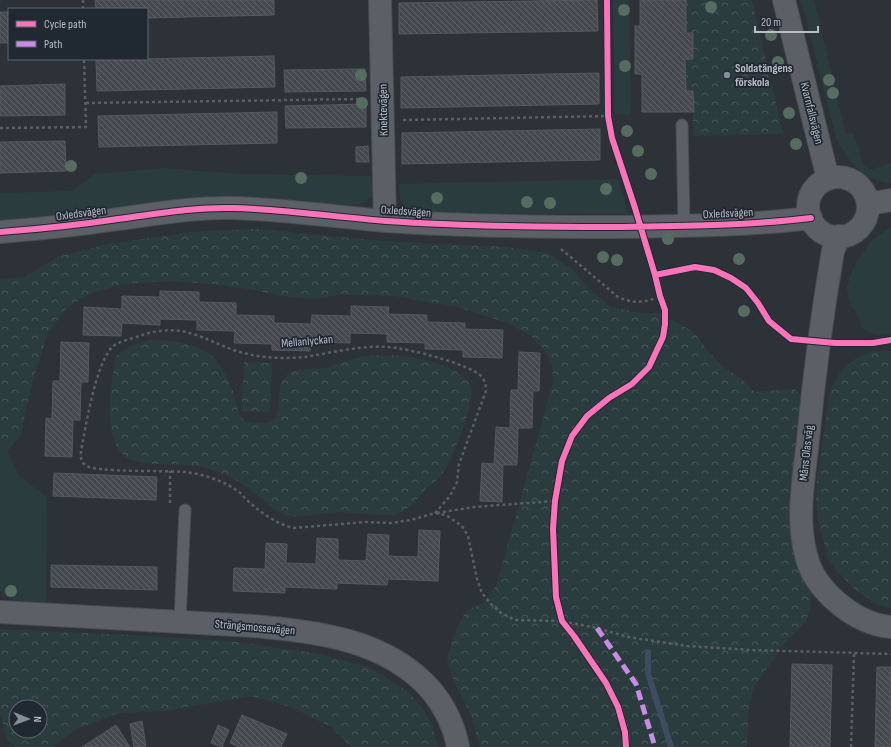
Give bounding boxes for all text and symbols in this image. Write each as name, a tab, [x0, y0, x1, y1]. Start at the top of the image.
legend	[8, 8, 148, 60]
scale bar	[755, 8, 818, 34]
text: 20 m	[761, 15, 781, 30]
text: Cycle path	[44, 17, 86, 32]
text: Path	[44, 37, 62, 52]
place label: Soldatängens förskola	[735, 61, 793, 90]
marker: Soldatängens förskola	[722, 70, 732, 80]
street label: Kvarnfallsvägen	[797, 81, 826, 146]
street label: Knektevägen	[376, 84, 391, 136]
street label: Oxledsvägen	[380, 202, 432, 221]
street label: Oxledsvägen	[55, 203, 107, 224]
street label: Oxledsvägen	[702, 205, 754, 222]
street label: Mellanlyckan	[280, 332, 334, 351]
street label: Måns Olas väg	[796, 424, 817, 482]
street label: Strängsmossevägen	[214, 617, 296, 638]
north arrow	[8, 699, 48, 739]
text: N	[31, 716, 44, 722]

